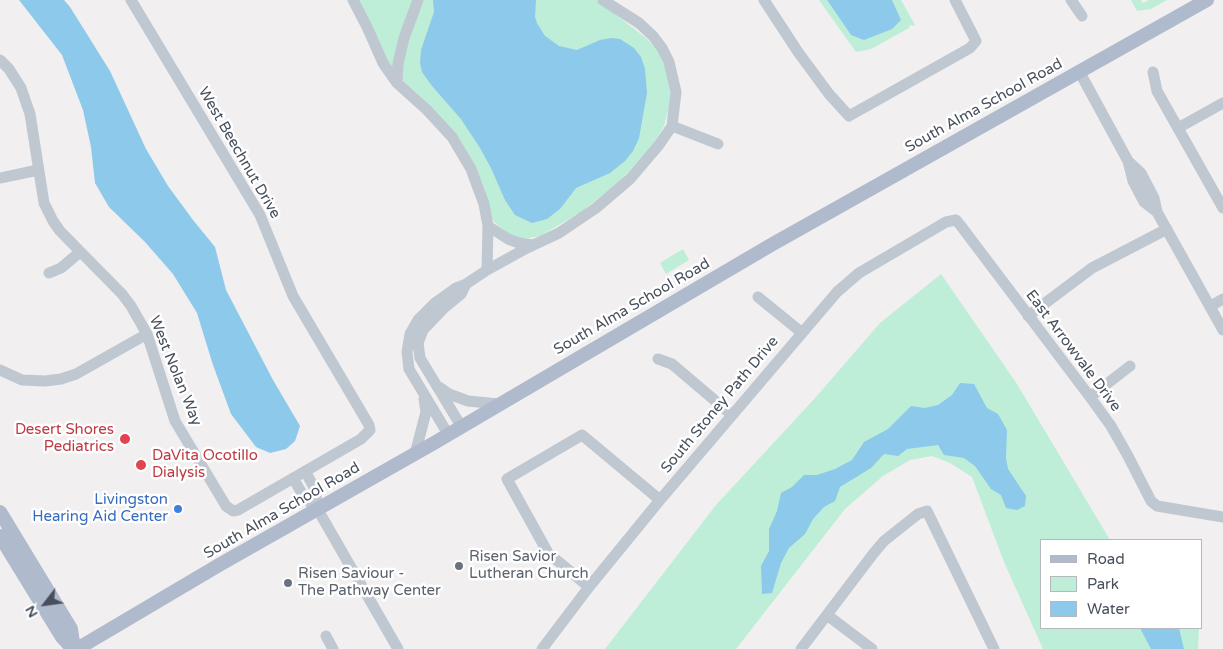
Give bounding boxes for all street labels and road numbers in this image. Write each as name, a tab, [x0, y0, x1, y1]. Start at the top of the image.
street label: South Alma School Road	[902, 55, 1066, 157]
street label: West Beechnut Drive	[194, 84, 284, 222]
street label: South Alma School Road	[551, 255, 713, 359]
street label: East Arrowvale Drive	[1021, 287, 1125, 415]
street label: West Nolan Way	[145, 313, 205, 429]
street label: South Stoney Path Drive	[657, 333, 783, 477]
street label: South Alma School Road	[201, 459, 363, 563]

